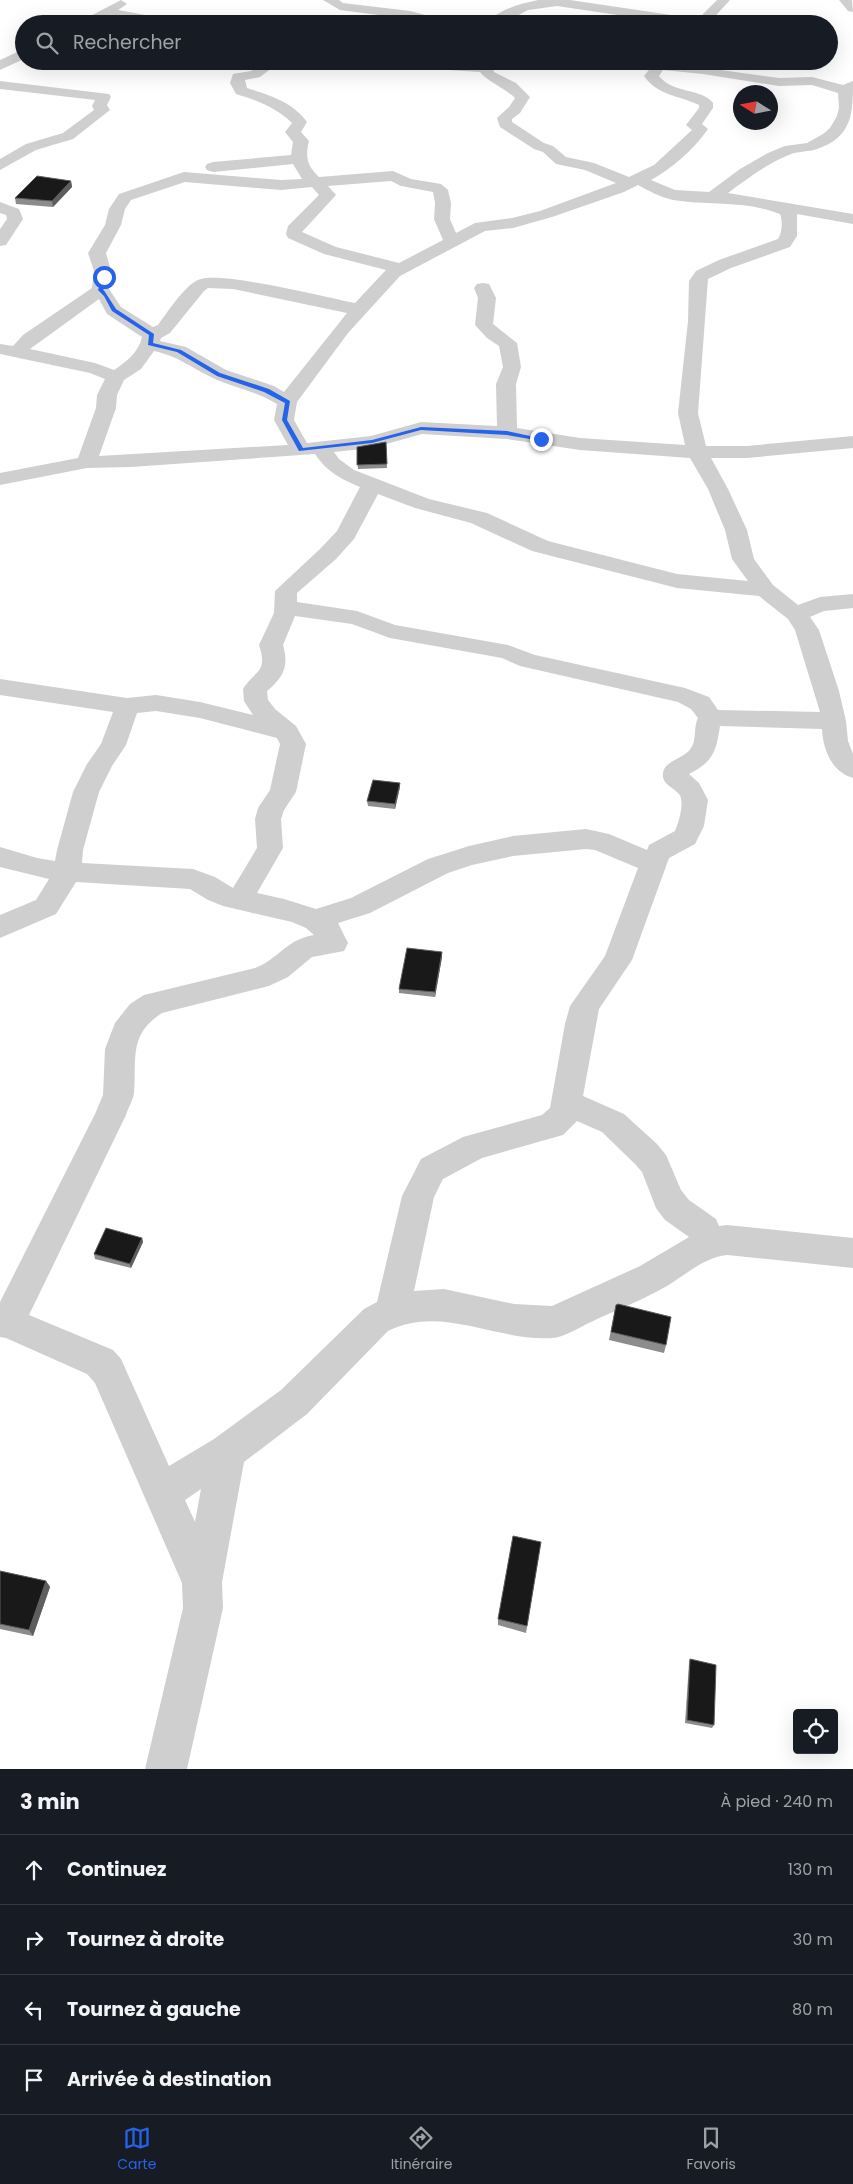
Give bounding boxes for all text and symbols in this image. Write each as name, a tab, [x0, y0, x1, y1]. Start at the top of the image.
search box	[15, 15, 838, 70]
icon: search	[33, 29, 61, 57]
text: Rechercher	[73, 29, 181, 56]
north arrow	[733, 85, 778, 130]
route start	[93, 266, 116, 289]
route end	[530, 428, 553, 451]
map controls	[793, 1709, 838, 1754]
button: locate	[793, 1709, 838, 1754]
text: 3 min	[20, 1787, 80, 1816]
text: À pied · 240 m	[720, 1790, 833, 1813]
icon: ahead	[20, 1856, 48, 1884]
text: Continuez	[67, 1856, 166, 1883]
text: 130 m	[788, 1858, 833, 1881]
icon: right	[20, 1926, 48, 1954]
text: Tournez à droite	[67, 1926, 224, 1953]
text: 30 m	[793, 1928, 833, 1951]
icon: left	[20, 1996, 48, 2024]
text: Tournez à gauche	[67, 1996, 241, 2023]
text: 80 m	[792, 1998, 833, 2021]
icon: arrive	[20, 2066, 48, 2094]
text: Arrivée à destination	[67, 2066, 272, 2093]
tab: Carte	[117, 2124, 156, 2175]
tab: Itinéraire	[391, 2124, 452, 2175]
tab: Favoris	[687, 2124, 736, 2175]

